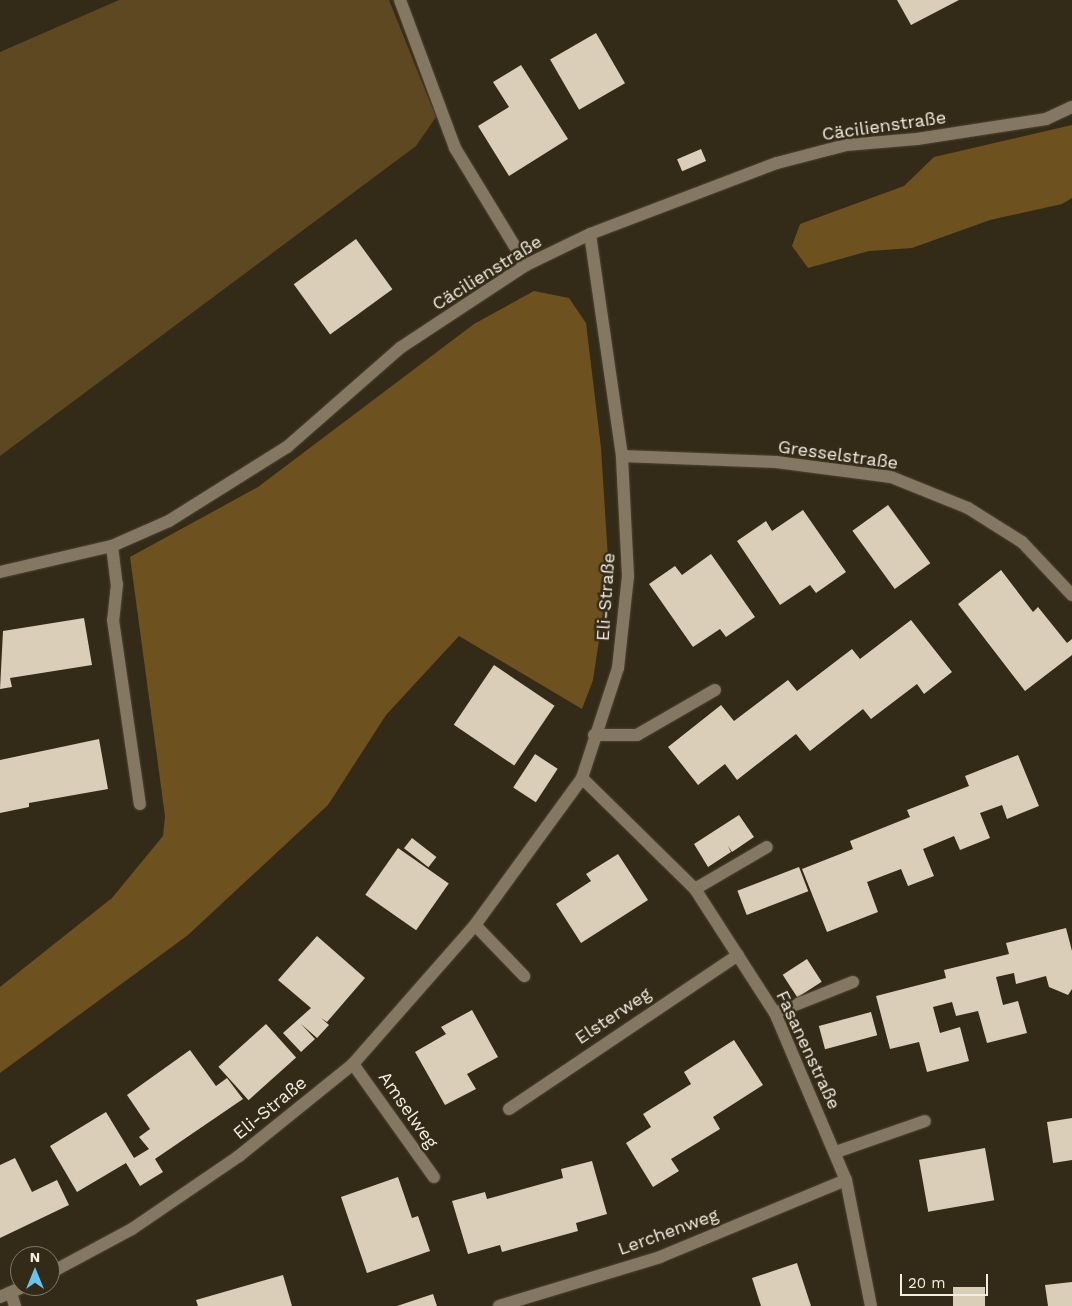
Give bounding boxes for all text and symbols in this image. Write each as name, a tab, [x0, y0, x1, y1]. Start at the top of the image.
street label: Cäcilienstraße	[821, 107, 947, 145]
street label: Cäcilienstraße	[428, 231, 546, 315]
street label: Gresselstraße	[777, 436, 899, 474]
street label: Eli-Straße	[592, 552, 620, 642]
street label: Elsterweg	[571, 983, 655, 1049]
street label: Fasanenstraße	[771, 987, 845, 1113]
street label: Amselweg	[374, 1067, 442, 1153]
street label: Eli-Straße	[229, 1072, 311, 1144]
street label: Lerchenweg	[615, 1204, 721, 1260]
north arrow	[10, 1246, 60, 1296]
text: N	[30, 1249, 40, 1265]
scale bar	[902, 1264, 990, 1296]
text: 20 m	[908, 1274, 946, 1292]

